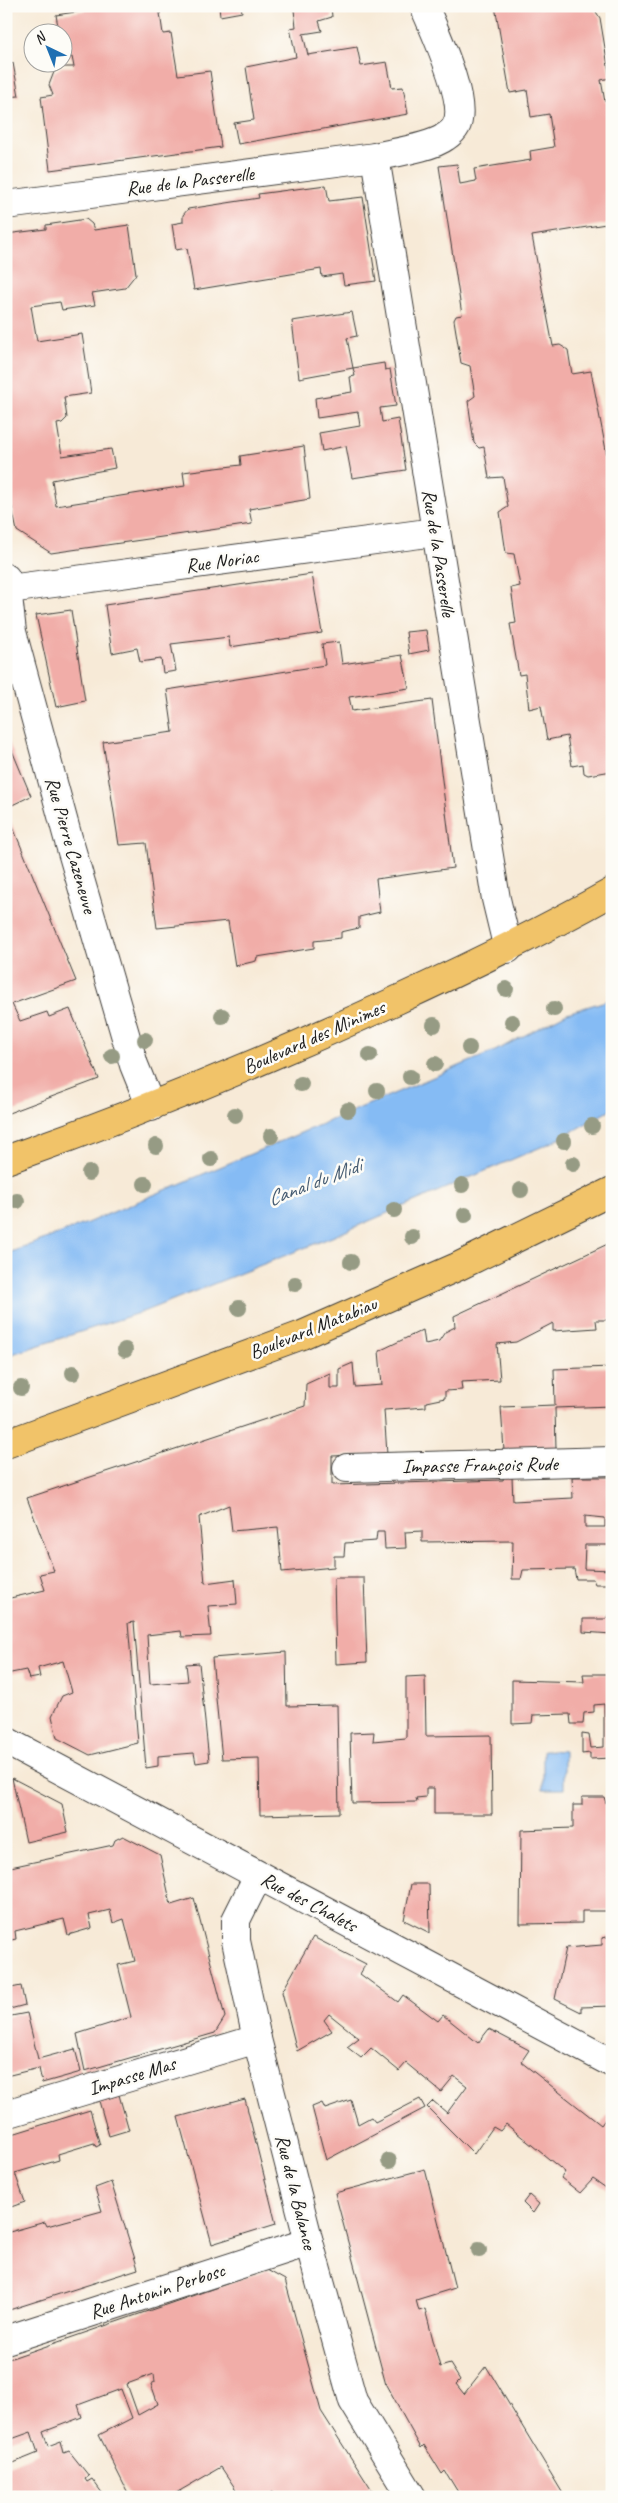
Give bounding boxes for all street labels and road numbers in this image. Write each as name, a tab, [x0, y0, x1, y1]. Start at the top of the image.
street label: Rue de la Passerelle	[125, 161, 257, 201]
street label: Rue de la Passerelle	[417, 488, 462, 620]
street label: Rue Noriac	[184, 543, 261, 578]
street label: Rue Pierre Cazeneuve	[40, 774, 103, 918]
street label: Boulevard des Minimes	[239, 994, 391, 1079]
street label: Boulevard Matabiau	[246, 1291, 382, 1365]
street label: Impasse François Rude	[402, 1451, 560, 1479]
street label: Rue des Chalets	[257, 1866, 363, 1939]
street label: Impasse Mas	[85, 2050, 181, 2101]
street label: Rue de la Balance	[270, 2132, 323, 2254]
street label: Rue Antonin Perbosc	[86, 2257, 229, 2325]

